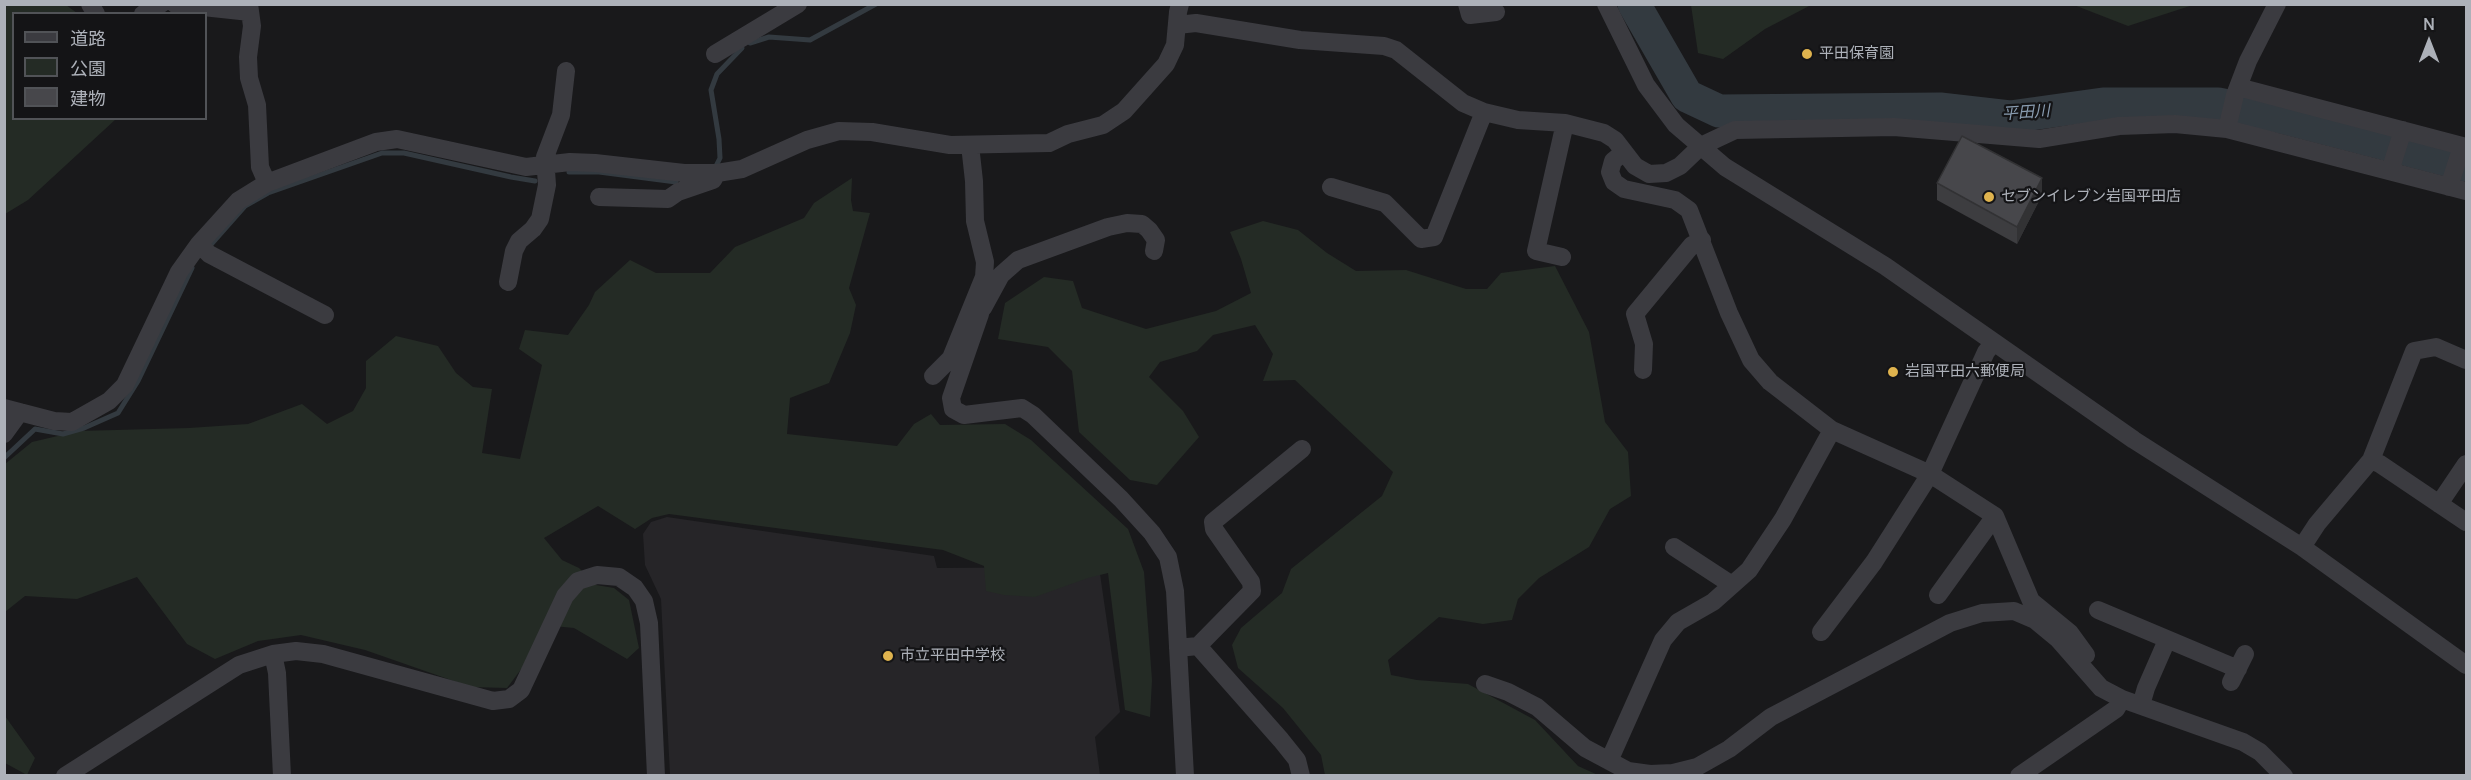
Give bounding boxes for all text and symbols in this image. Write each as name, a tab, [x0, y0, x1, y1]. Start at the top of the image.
legend	[12, 12, 207, 120]
north arrow	[2399, 12, 2459, 72]
text: N	[2423, 13, 2435, 35]
text: 道路	[70, 26, 106, 50]
place label: 平田保育園	[1819, 45, 1894, 63]
marker: 平田保育園	[1800, 47, 1814, 61]
text: 公園	[70, 56, 106, 80]
text: 建物	[70, 86, 106, 110]
water label: 平田川	[2001, 102, 2051, 124]
place label: セブンイレブン岩国平田店	[2001, 188, 2181, 206]
marker: セブンイレブン岩国平田店	[1982, 190, 1996, 204]
place label: 岩国平田六郵便局	[1905, 363, 2025, 381]
marker: 岩国平田六郵便局	[1886, 365, 1900, 379]
place label: 市立平田中学校	[900, 647, 1005, 665]
marker: 市立平田中学校	[881, 649, 895, 663]

